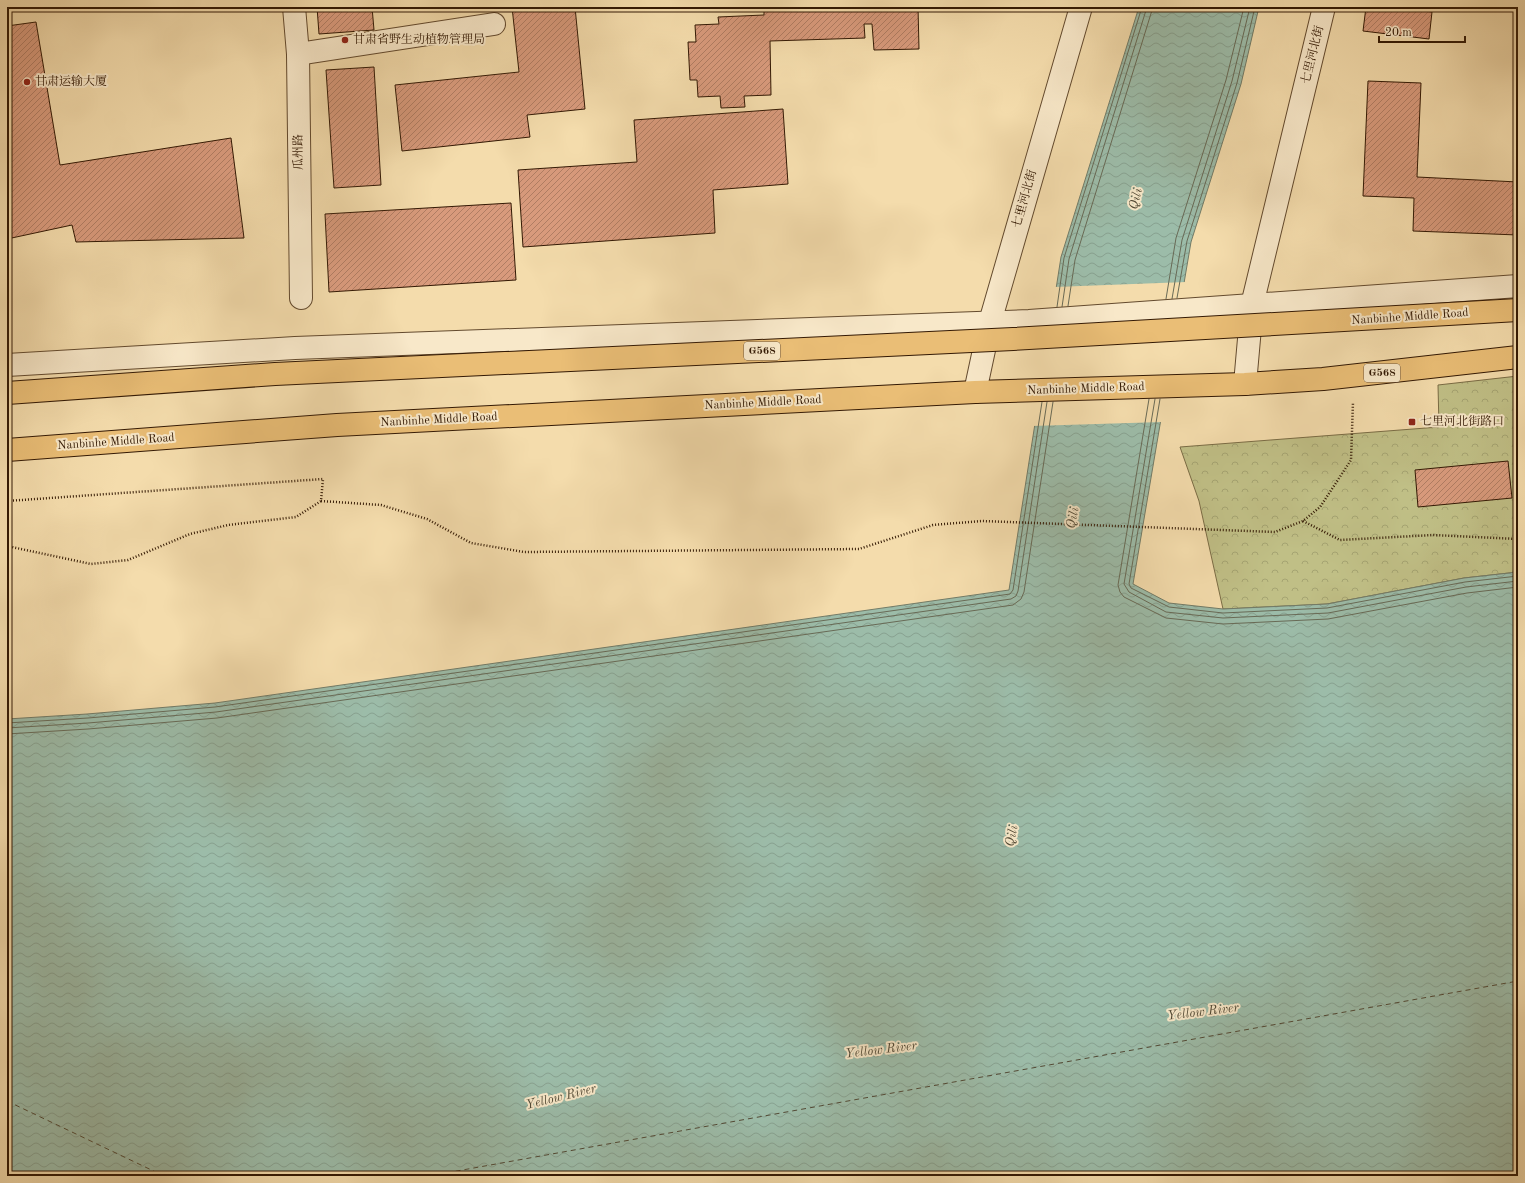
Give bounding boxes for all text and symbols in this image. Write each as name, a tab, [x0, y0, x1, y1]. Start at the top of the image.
scale bar	[1379, 18, 1465, 44]
street label: 七里河北街	[1298, 23, 1326, 86]
text: 20 m	[1385, 27, 1412, 39]
place label: 甘肃省野生动植物管理局	[353, 32, 485, 46]
marker: 甘肃省野生动植物管理局	[340, 35, 350, 45]
place label: 甘肃运输大厦	[35, 74, 107, 88]
marker: 甘肃运输大厦	[22, 77, 32, 87]
street label: 瓜州路	[291, 134, 305, 170]
street label: 七里河北街	[1009, 167, 1039, 229]
water label: Qili	[1127, 186, 1145, 211]
street label: Nanbinhe Middle Road	[1351, 307, 1469, 327]
road number: G568	[744, 342, 780, 360]
road number: G568	[1364, 364, 1400, 382]
street label: Nanbinhe Middle Road	[1027, 381, 1145, 397]
street label: Nanbinhe Middle Road	[704, 394, 822, 412]
street label: Nanbinhe Middle Road	[380, 411, 498, 429]
place label: 七里河北街路口	[1420, 414, 1504, 428]
marker: 七里河北街路口	[1407, 417, 1417, 427]
street label: Nanbinhe Middle Road	[57, 432, 175, 452]
water label: Qili	[1065, 505, 1082, 530]
water label: Qili	[1004, 823, 1021, 848]
water label: Yellow River	[1166, 1001, 1240, 1023]
water label: Yellow River	[844, 1039, 918, 1061]
water label: Yellow River	[525, 1082, 598, 1112]

